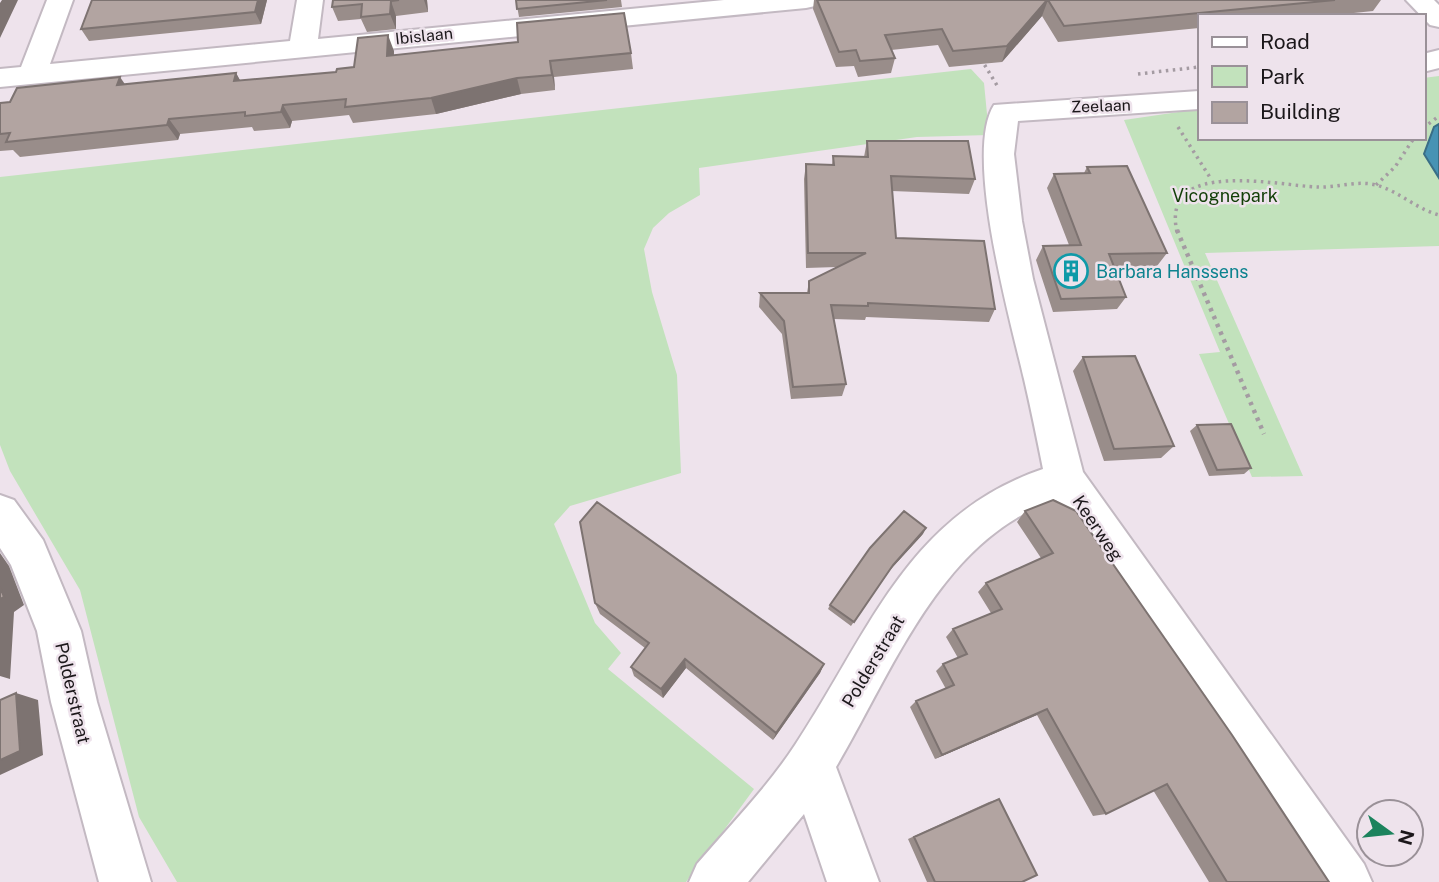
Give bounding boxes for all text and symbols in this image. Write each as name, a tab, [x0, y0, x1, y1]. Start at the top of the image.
legend	[1198, 14, 1425, 140]
street label: Ibislaan	[394, 24, 454, 48]
text: Road	[1260, 29, 1310, 54]
text: Park	[1260, 64, 1305, 89]
street label: Zeelaan	[1071, 95, 1131, 117]
text: Building	[1260, 99, 1341, 124]
park label: Vicognepark	[1172, 185, 1278, 206]
building icon: Barbara Hanssens	[1052, 252, 1090, 290]
place label: Barbara Hanssens	[1096, 261, 1248, 282]
street label: Keerweg	[1068, 491, 1128, 565]
street label: Polderstraat	[837, 611, 909, 711]
street label: Polderstraat	[51, 640, 95, 746]
north arrow	[1355, 798, 1425, 868]
text: N	[1394, 827, 1419, 847]

